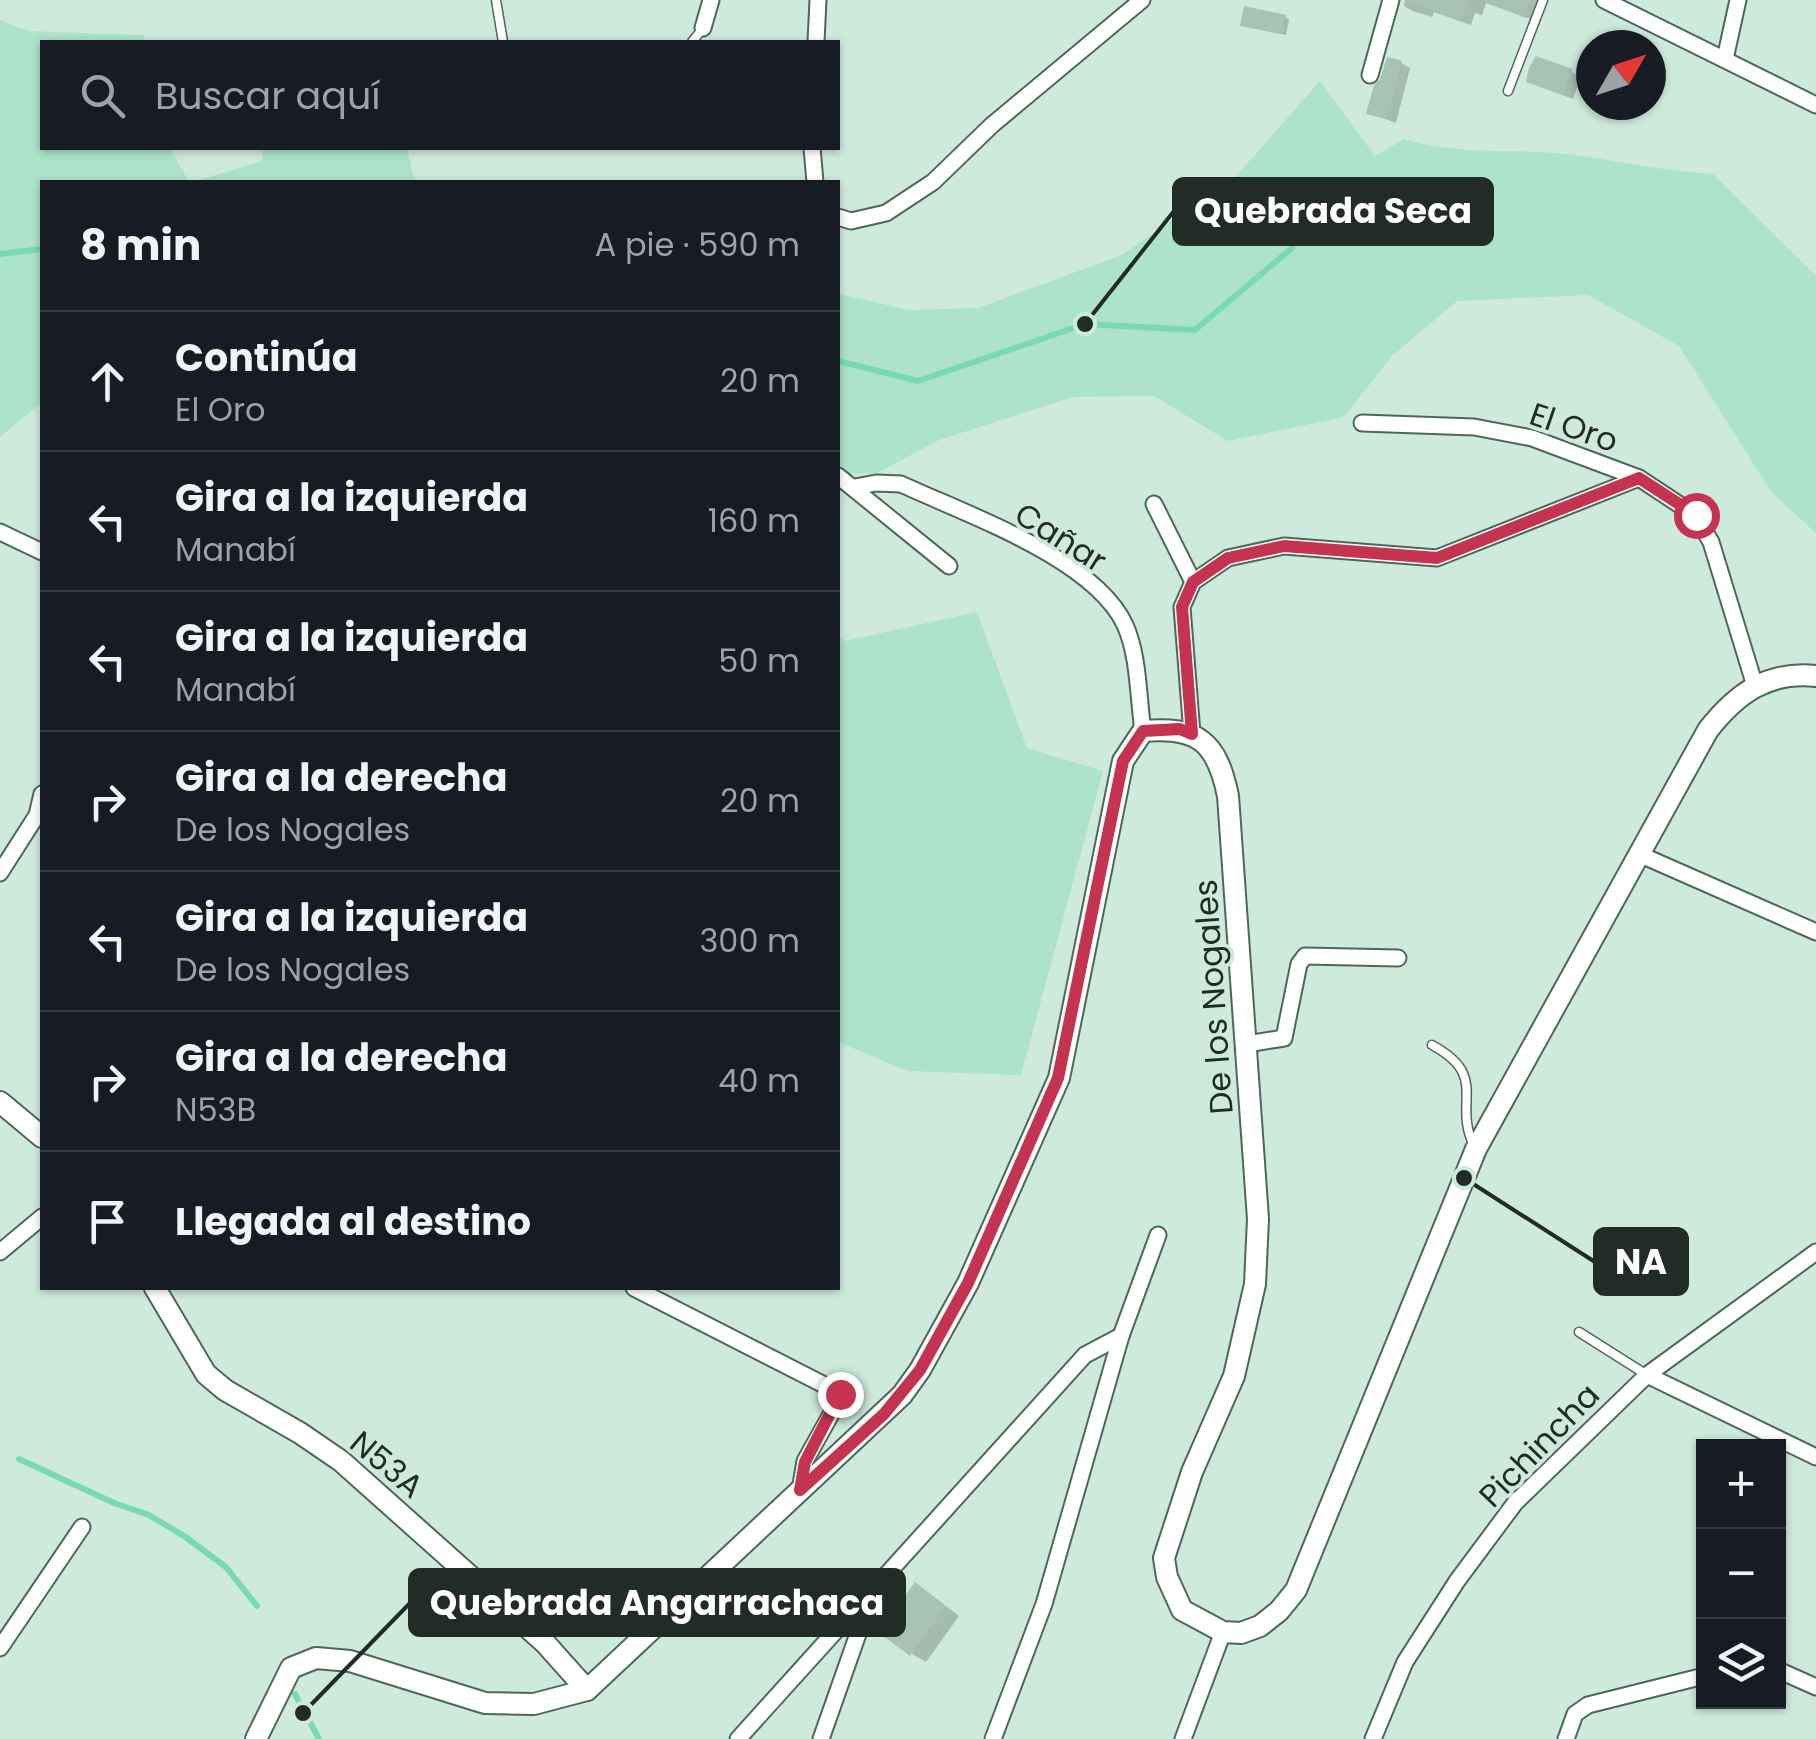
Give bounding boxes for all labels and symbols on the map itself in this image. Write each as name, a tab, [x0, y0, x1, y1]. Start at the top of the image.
north arrow	[1576, 30, 1666, 120]
callout: Quebrada Seca	[1174, 179, 1492, 244]
text: Quebrada Seca	[1194, 186, 1472, 235]
street label: El Oro	[1524, 391, 1624, 463]
street label: Cañar	[1007, 491, 1116, 583]
route start	[1674, 493, 1720, 539]
street label: De los Nogales	[1182, 878, 1244, 1116]
callout: NA	[1595, 1229, 1687, 1294]
text: NA	[1615, 1237, 1667, 1286]
route end	[818, 1372, 864, 1418]
street label: Pichincha	[1469, 1373, 1609, 1517]
street label: N53A	[341, 1420, 433, 1508]
callout: Quebrada Angarrachaca	[410, 1570, 904, 1635]
text: Quebrada Angarrachaca	[430, 1578, 884, 1627]

